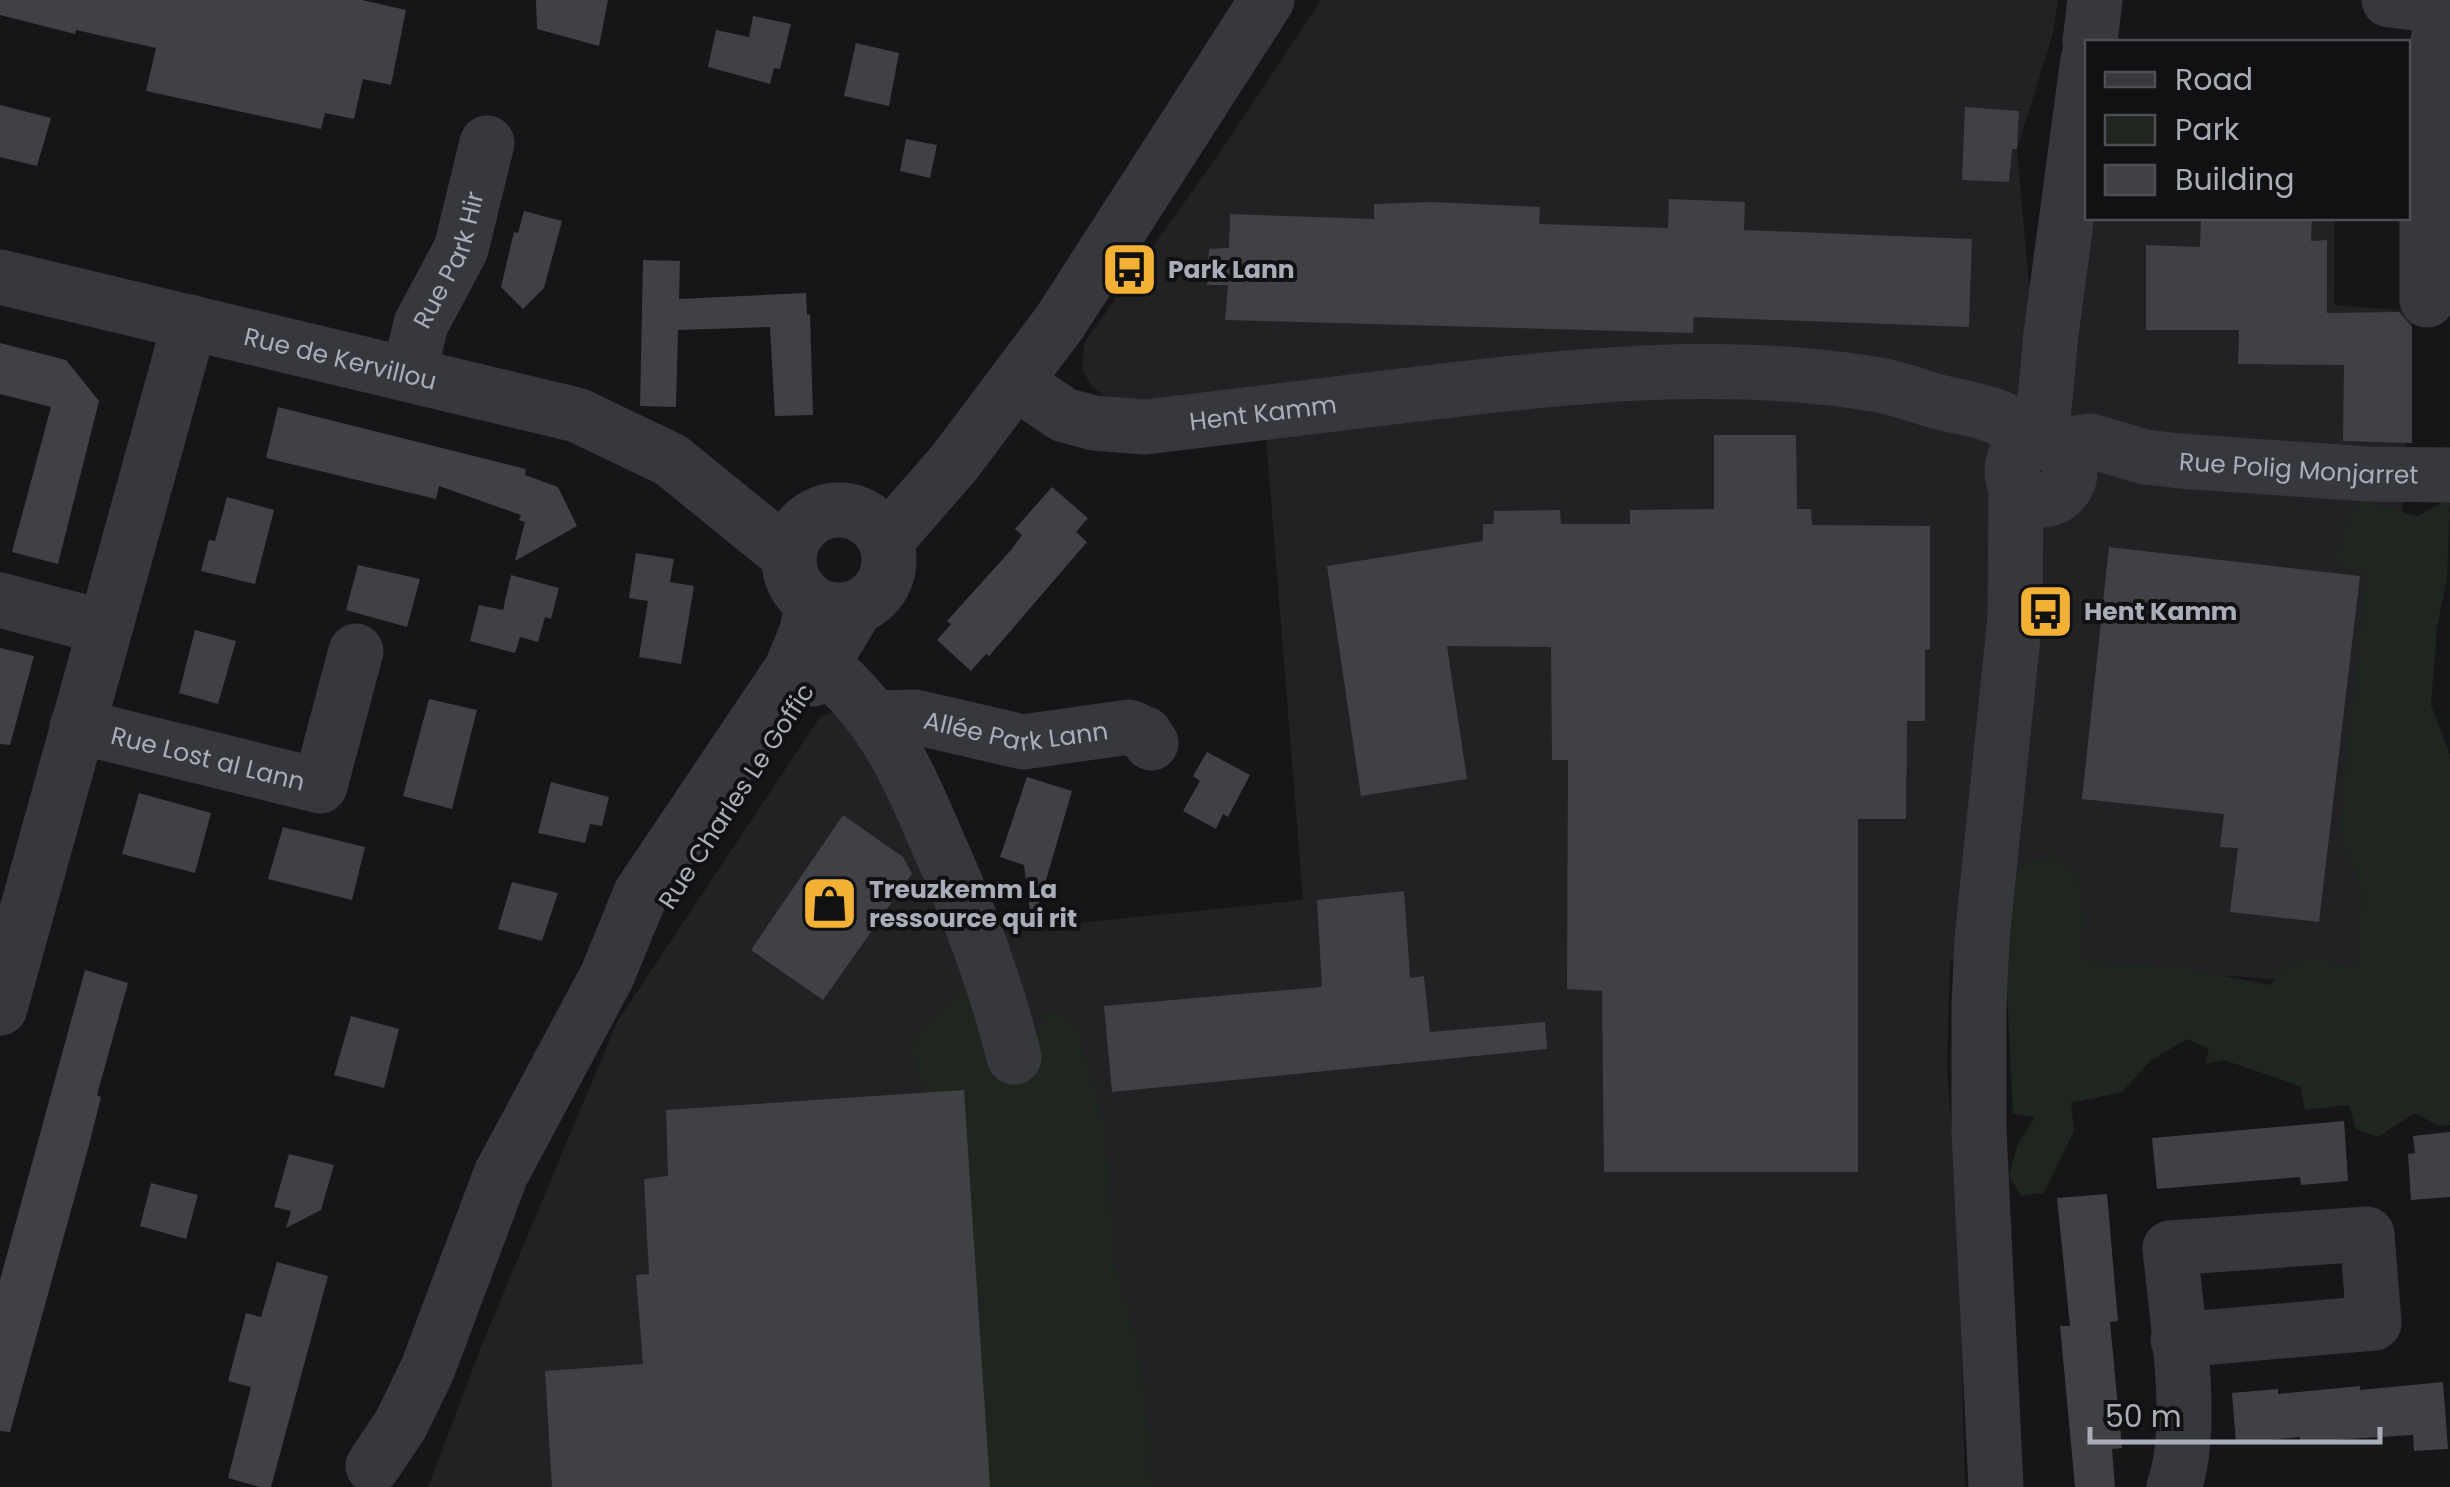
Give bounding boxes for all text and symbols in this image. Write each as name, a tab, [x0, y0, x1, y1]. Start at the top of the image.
legend	[2085, 40, 2410, 220]
text: Road	[2175, 58, 2253, 101]
text: Park	[2175, 108, 2240, 151]
text: Building	[2175, 158, 2295, 201]
street label: Rue Park Hir	[405, 188, 492, 335]
bus stop icon: Park Lann	[1099, 239, 1159, 299]
place label: Park Lann	[1168, 252, 1295, 287]
street label: Rue de Kervillou	[240, 319, 440, 399]
street label: Hent Kamm	[1187, 387, 1339, 440]
street label: Rue Polig Monjarret	[2178, 444, 2419, 493]
bus stop icon: Hent Kamm	[2015, 581, 2075, 641]
place label: Hent Kamm	[2084, 594, 2237, 629]
street label: Rue Charles Le Goffic	[650, 677, 823, 916]
street label: Allée Park Lann	[920, 703, 1110, 760]
street label: Rue Lost al Lann	[107, 718, 309, 800]
place label: Treuzkemm La ressource qui rit	[869, 872, 1077, 936]
shop icon: Treuzkemm La ressource qui rit	[800, 873, 860, 933]
scale bar	[2090, 1382, 2380, 1444]
text: 50 m	[2105, 1395, 2182, 1438]

